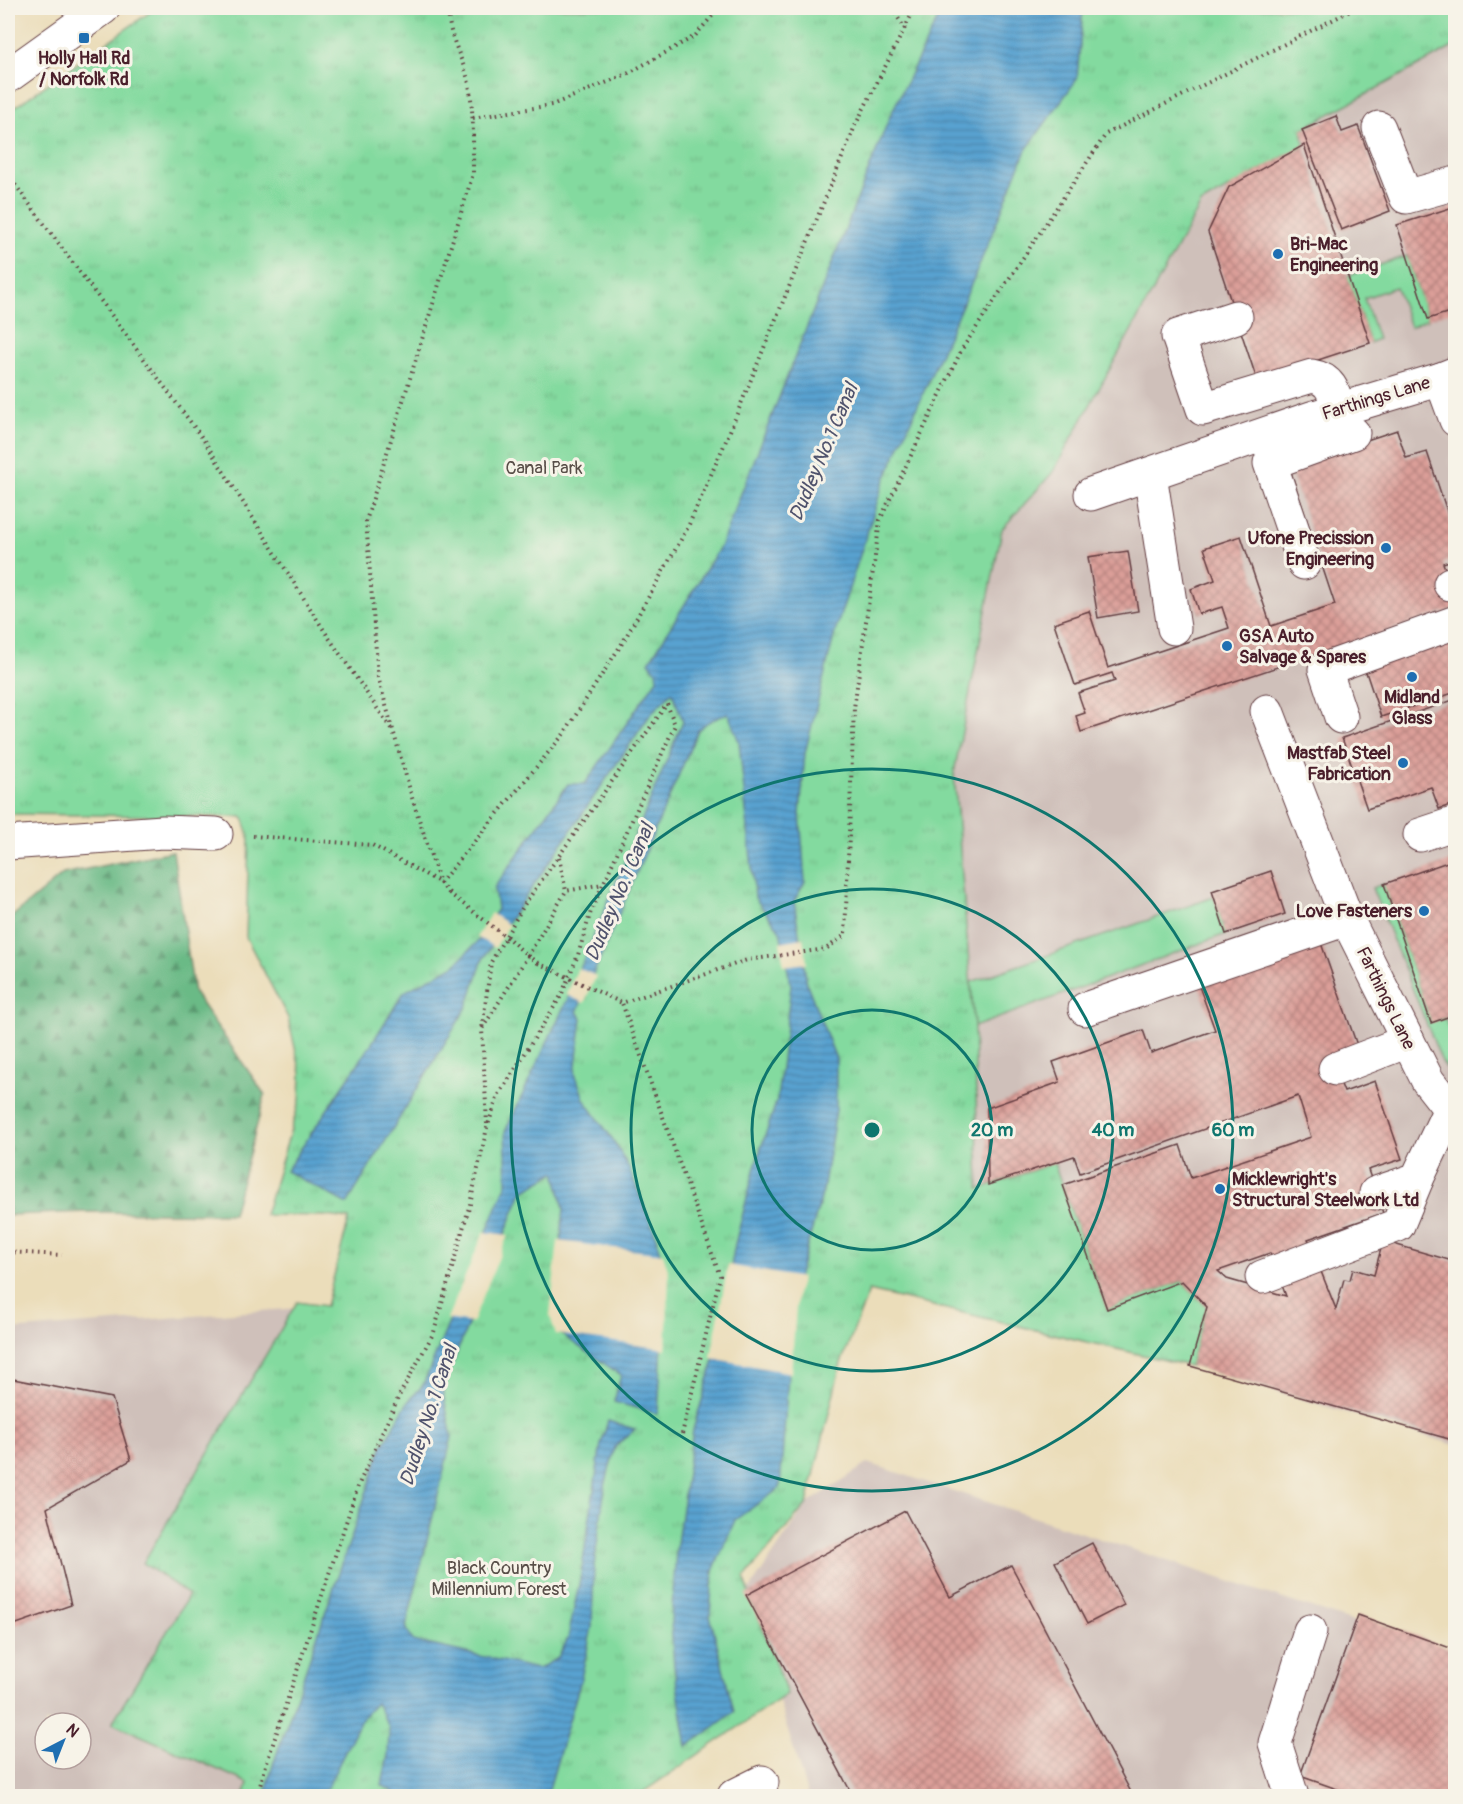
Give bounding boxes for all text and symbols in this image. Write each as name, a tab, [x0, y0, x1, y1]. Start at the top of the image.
marker: Holly Hall Rd / Norfolk Rd	[77, 31, 91, 45]
place label: Holly Hall Rd / Norfolk Rd	[38, 47, 131, 91]
place label: Bri-Mac Engineering	[1290, 233, 1378, 277]
marker: Bri-Mac Engineering	[1271, 247, 1285, 261]
street label: Farthings Lane	[1319, 371, 1433, 426]
water label: Dudley No.1 Canal	[783, 378, 865, 525]
park label: Canal Park	[505, 457, 583, 480]
place label: Ufone Precission Engineering	[1248, 527, 1374, 571]
marker: Ufone Precission Engineering	[1379, 541, 1393, 555]
place label: GSA Auto Salvage & Spares	[1239, 625, 1367, 669]
marker: GSA Auto Salvage & Spares	[1220, 639, 1234, 653]
marker: Midland Glass	[1405, 670, 1419, 684]
place label: Midland Glass	[1384, 686, 1440, 730]
place label: Mastfab Steel Fabrication	[1287, 742, 1391, 786]
marker: Mastfab Steel Fabrication	[1396, 756, 1410, 770]
water label: Dudley No.1 Canal	[579, 818, 661, 965]
place label: Love Fasteners	[1296, 900, 1413, 923]
marker: Love Fasteners	[1417, 904, 1431, 918]
street label: Farthings Lane	[1351, 943, 1420, 1054]
text: 20 m	[971, 1119, 1013, 1142]
text: 40 m	[1092, 1119, 1134, 1142]
text: 60 m	[1212, 1119, 1254, 1142]
centre of rings	[862, 1120, 882, 1140]
place label: Micklewright's Structural Steelwork Ltd	[1232, 1168, 1420, 1212]
marker: Micklewright's Structural Steelwork Ltd	[1213, 1182, 1227, 1196]
water label: Dudley No.1 Canal	[394, 1339, 464, 1489]
park label: Black Country Millennium Forest	[431, 1557, 567, 1601]
north arrow	[33, 1711, 93, 1771]
text: N	[62, 1720, 83, 1742]

